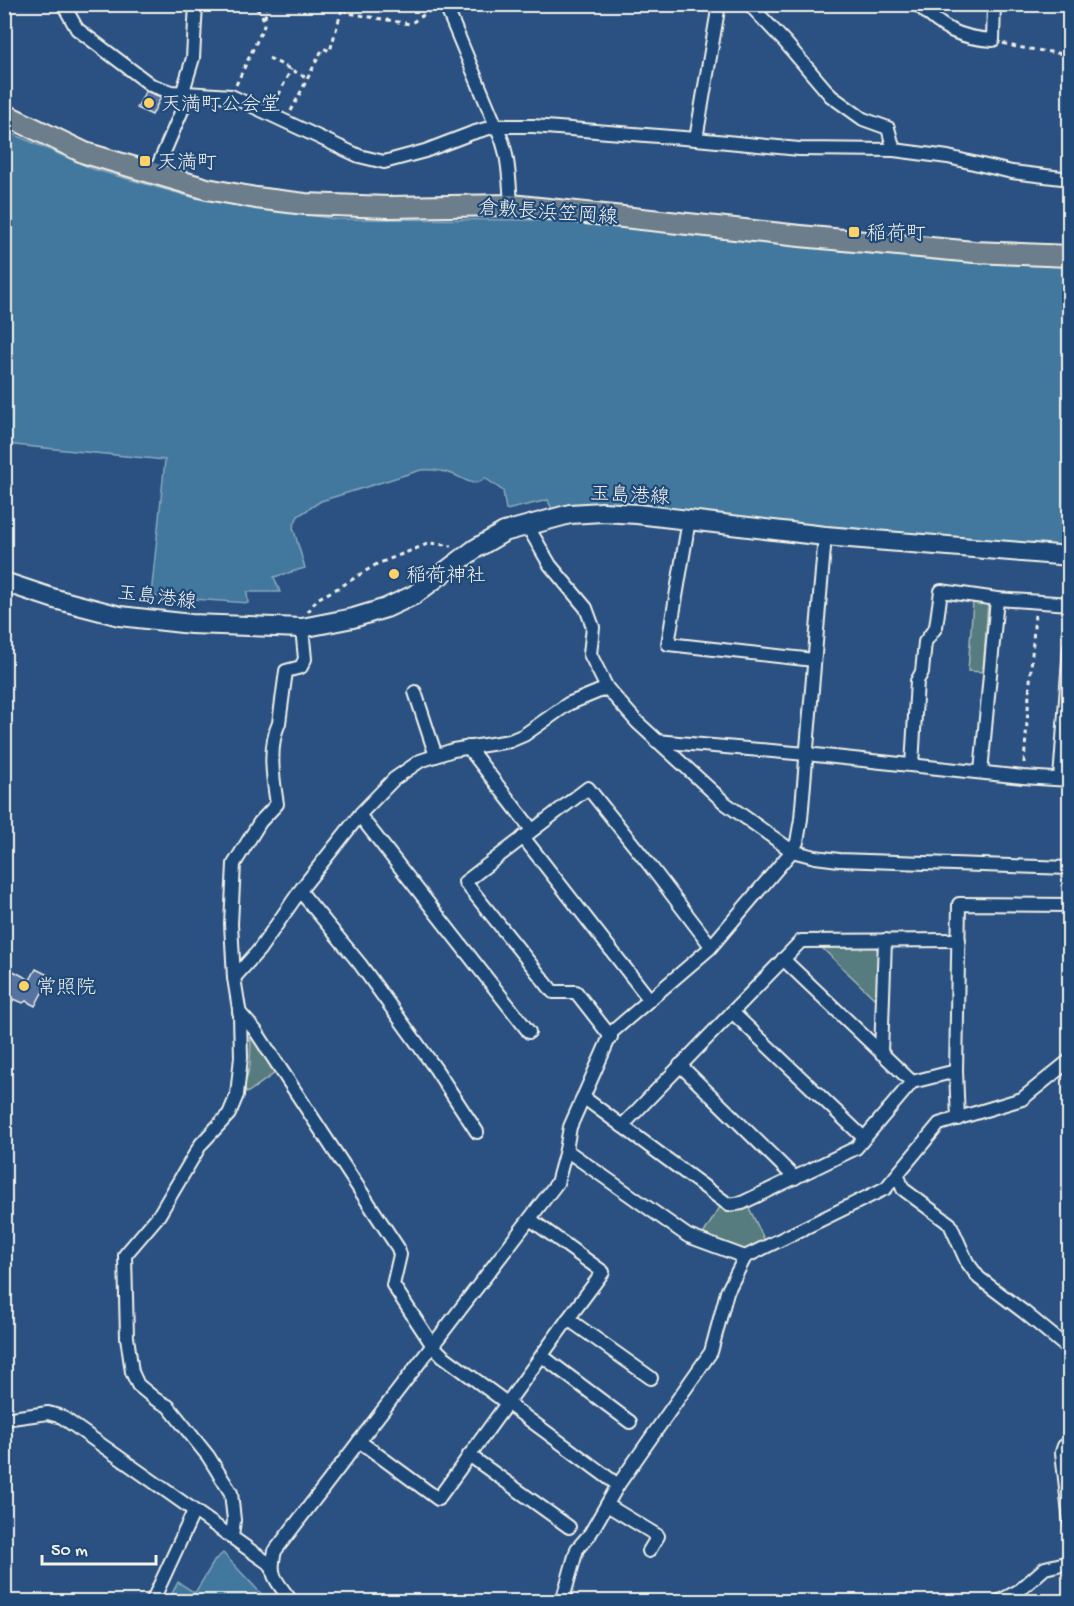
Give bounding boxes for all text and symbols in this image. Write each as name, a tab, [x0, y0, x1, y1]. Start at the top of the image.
place label: 天満町公会堂	[161, 93, 281, 118]
marker: 天満町公会堂	[142, 96, 156, 110]
place label: 天満町	[157, 151, 217, 176]
marker: 天満町	[138, 154, 152, 168]
street label: 倉敷長浜笠岡線	[477, 196, 619, 231]
place label: 稲荷町	[866, 222, 926, 247]
marker: 稲荷町	[847, 225, 861, 239]
street label: 玉島港線	[589, 482, 670, 511]
place label: 稲荷神社	[406, 564, 486, 589]
marker: 稲荷神社	[387, 567, 401, 581]
street label: 玉島港線	[115, 581, 198, 616]
place label: 常照院	[36, 976, 96, 1001]
marker: 常照院	[17, 979, 31, 993]
scale bar	[42, 1528, 156, 1566]
text: 50 m	[51, 1541, 88, 1562]

